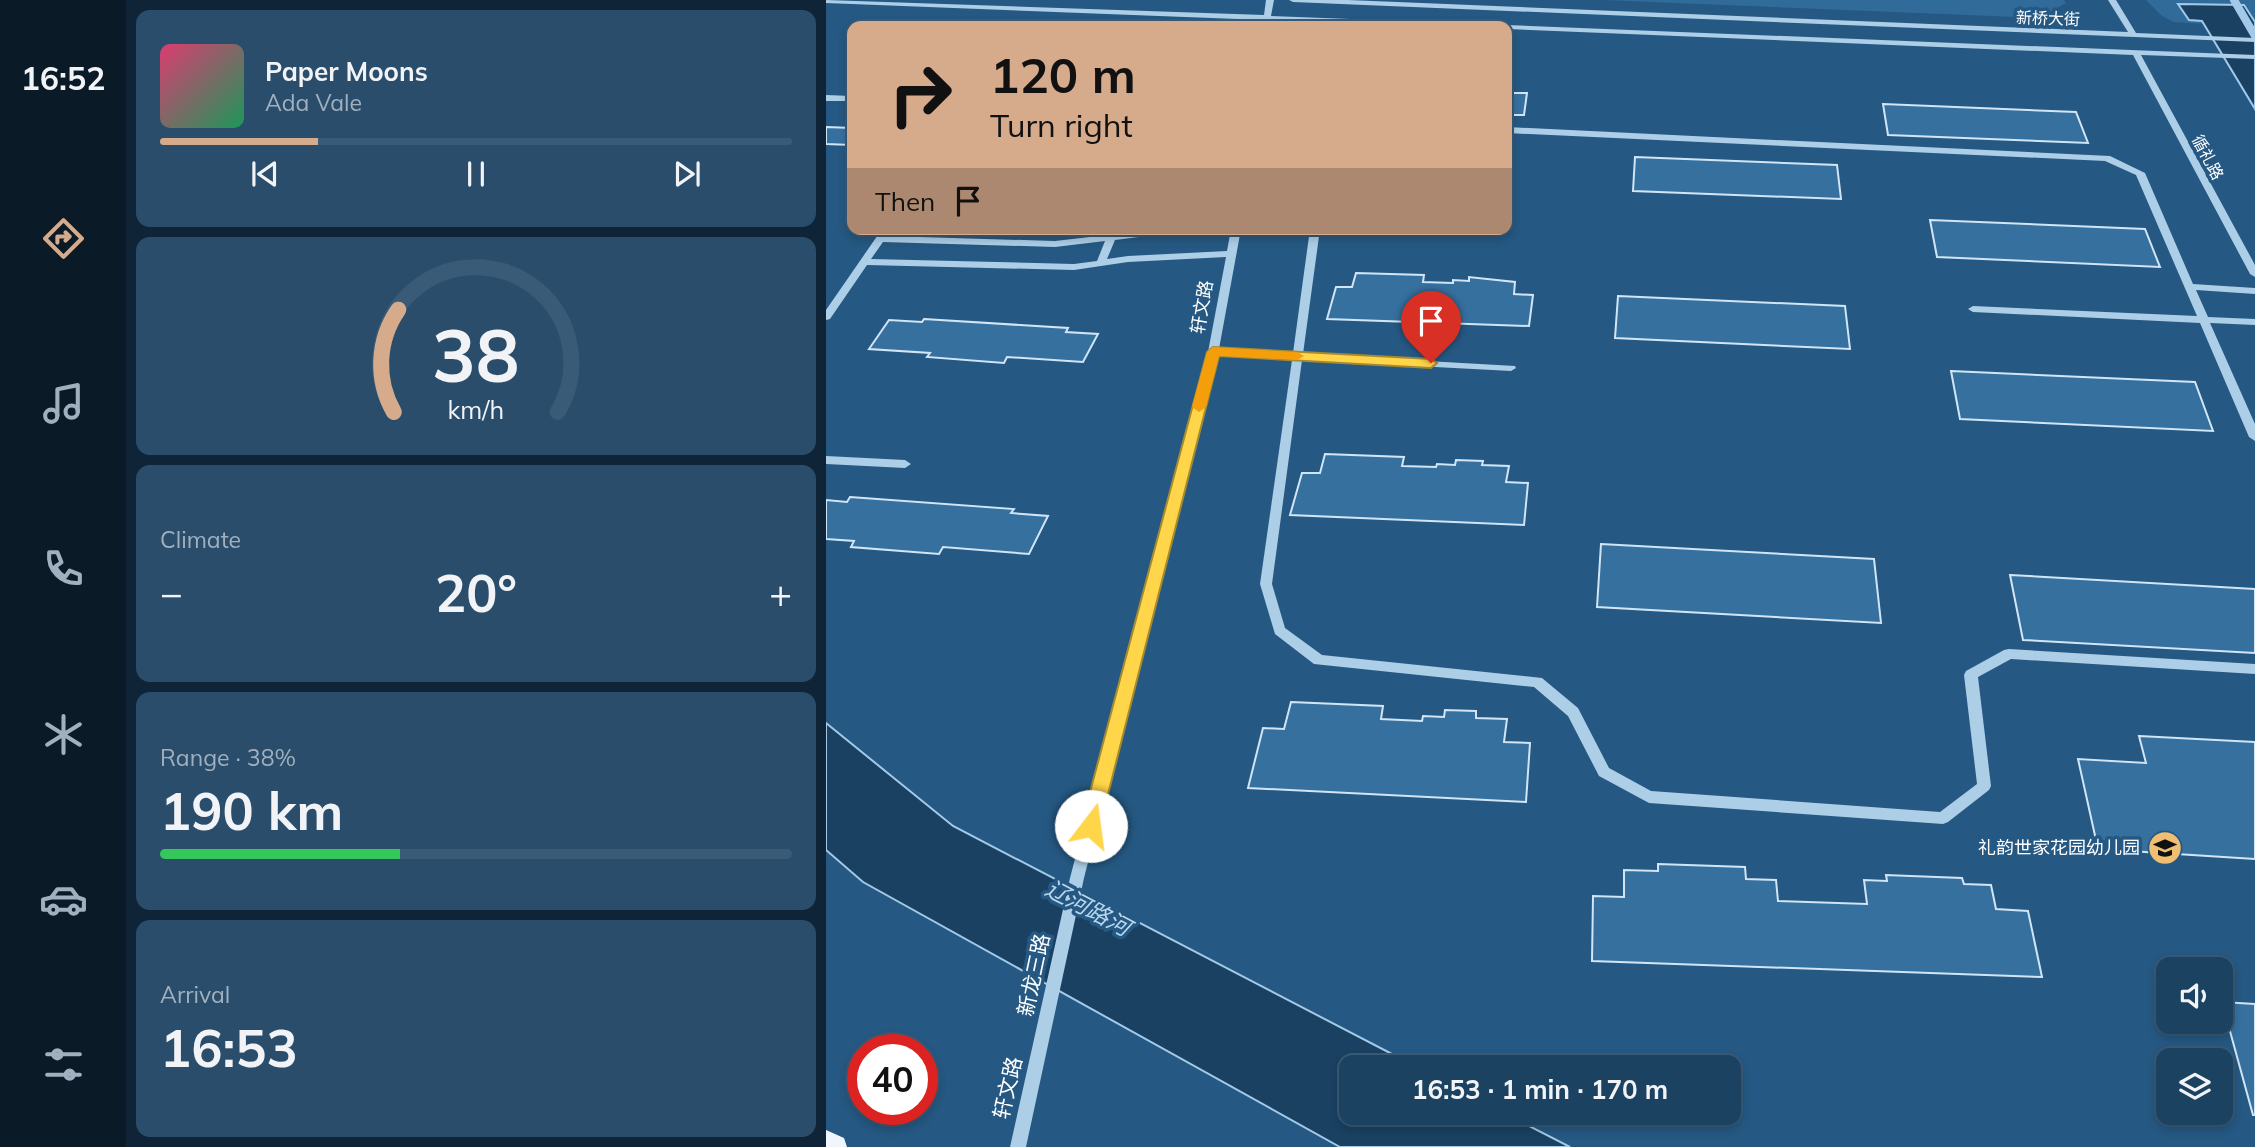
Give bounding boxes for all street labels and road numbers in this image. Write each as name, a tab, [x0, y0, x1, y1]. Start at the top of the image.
street label: 新桥大街	[2016, 7, 2080, 29]
street label: 循礼路	[2188, 131, 2228, 183]
street label: 轩文路	[1185, 278, 1218, 335]
street label: 新龙三路	[1012, 931, 1054, 1019]
street label: 轩文路	[987, 1054, 1027, 1121]

